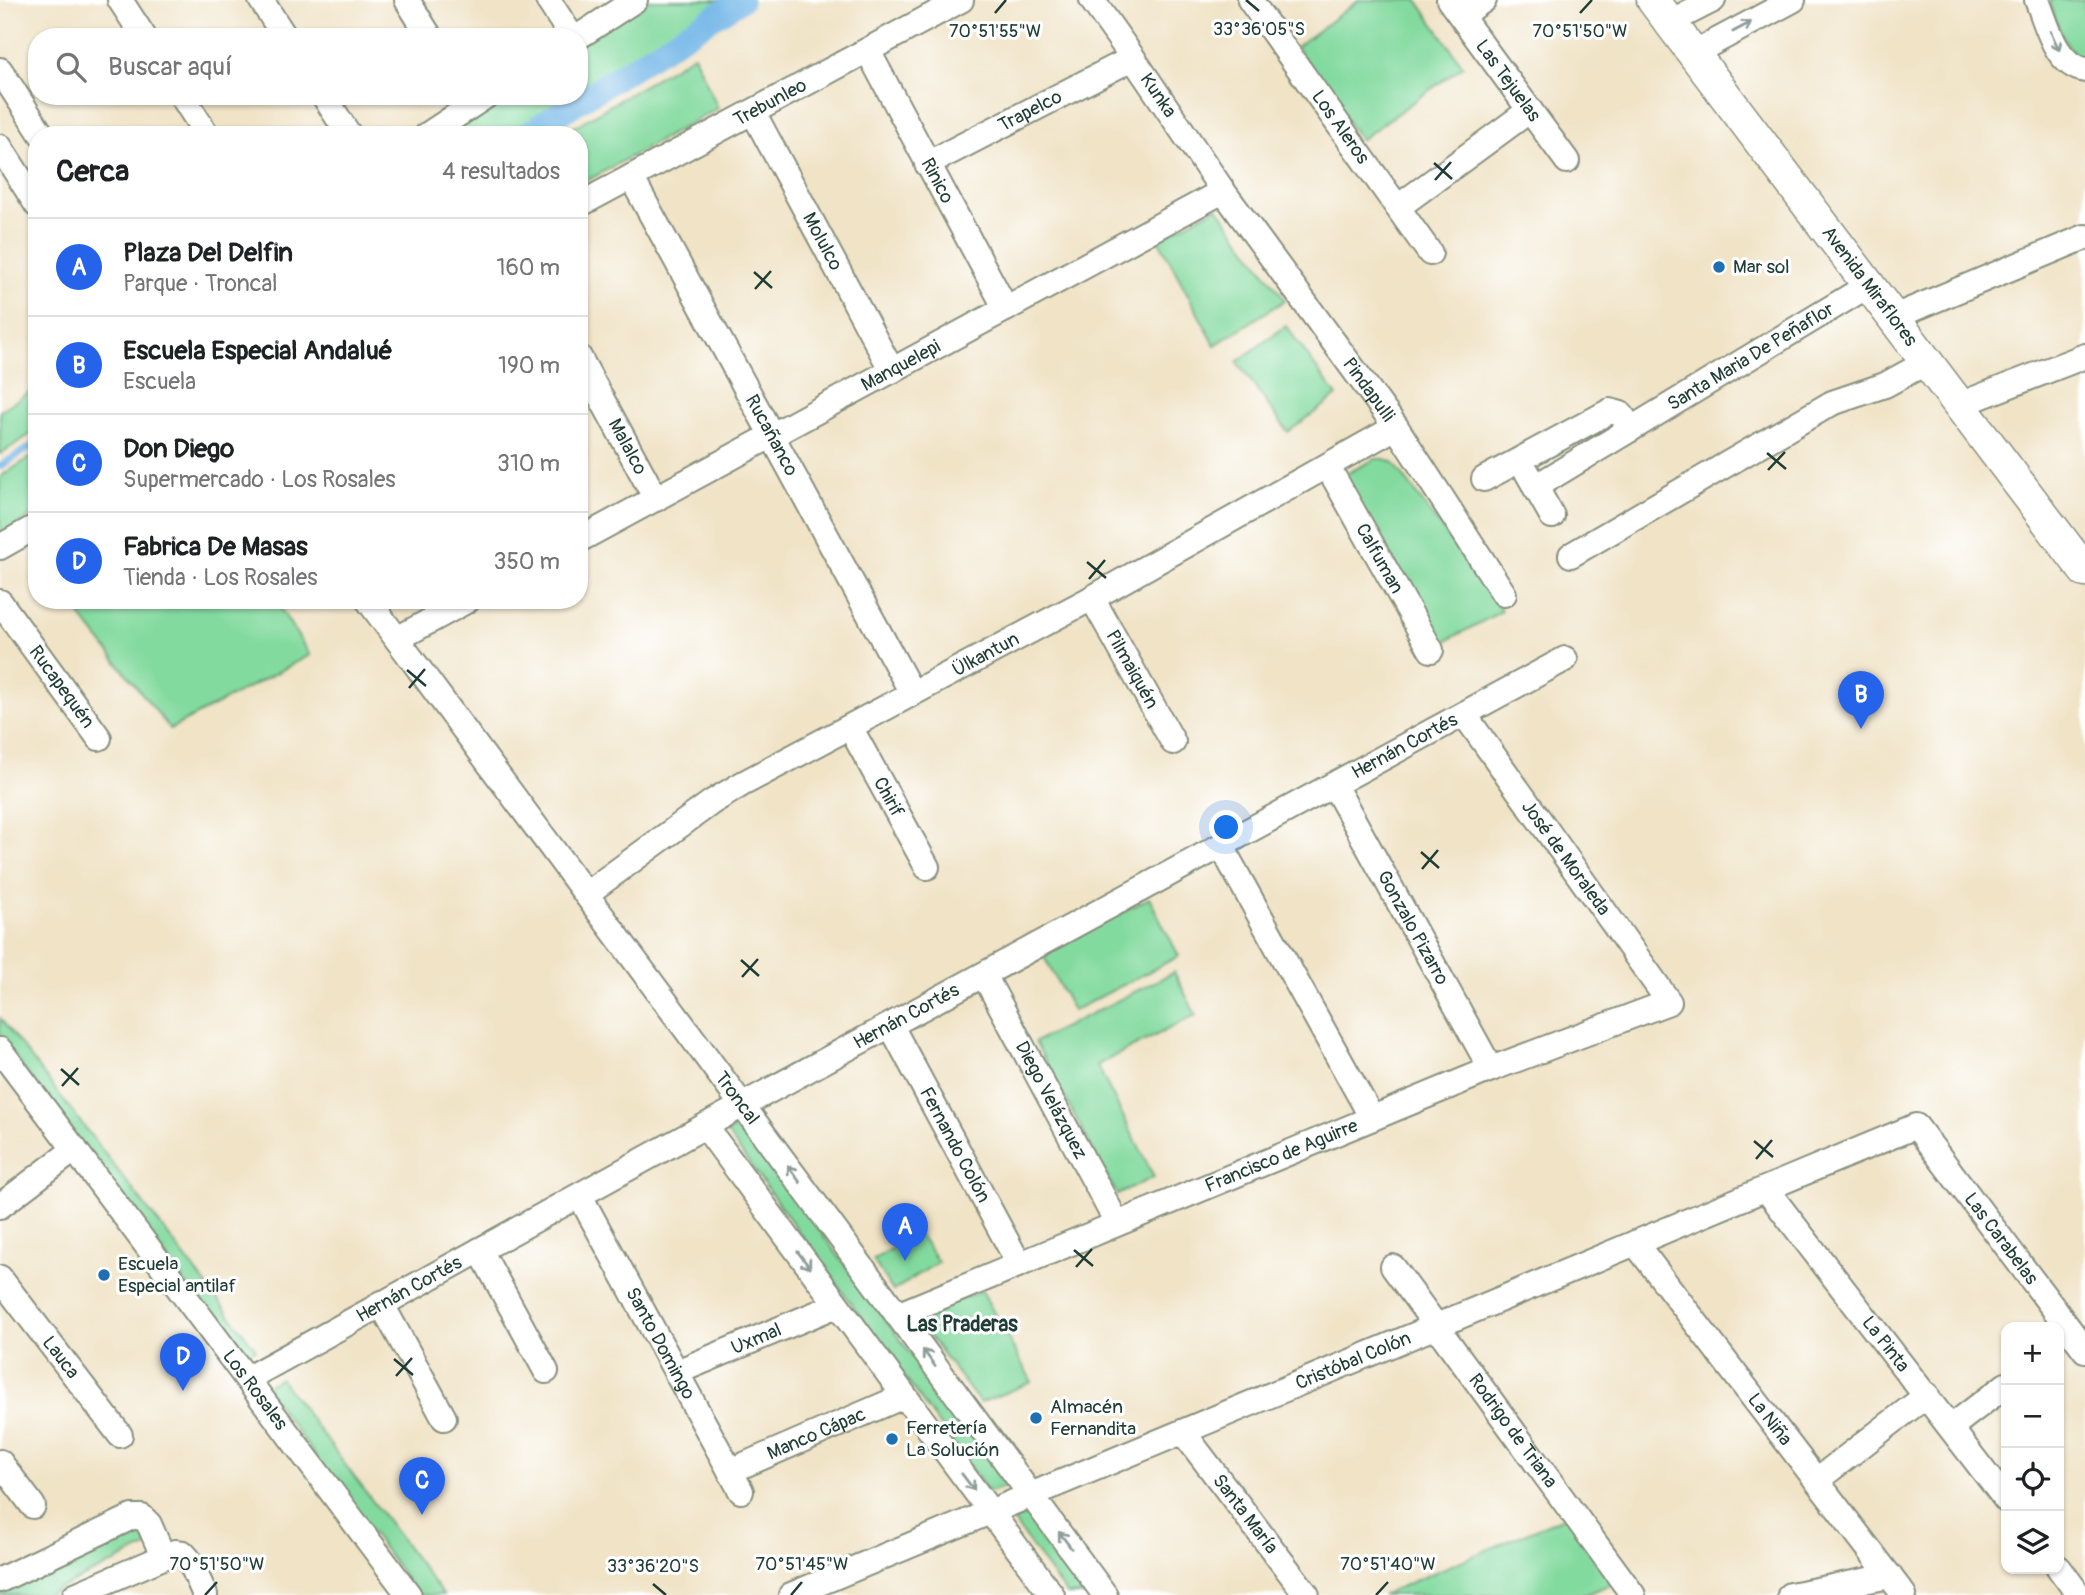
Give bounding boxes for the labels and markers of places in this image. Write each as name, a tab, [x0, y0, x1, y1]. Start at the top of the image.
place label: Mar sol	[1733, 255, 1790, 279]
marker: Mar sol	[1711, 259, 1727, 275]
pin: B	[1838, 671, 1884, 729]
pin: A	[882, 1203, 928, 1261]
place label: Escuela Especial antilaf	[118, 1252, 236, 1298]
marker: Escuela Especial antilaf	[96, 1267, 112, 1283]
pin: D	[160, 1333, 206, 1391]
place label: Almacén Fernandita	[1050, 1395, 1136, 1441]
marker: Almacén Fernandita	[1028, 1410, 1044, 1426]
place label: Ferretería La Solución	[906, 1416, 999, 1462]
marker: Ferretería La Solución	[884, 1431, 900, 1447]
pin: C	[399, 1457, 445, 1515]

